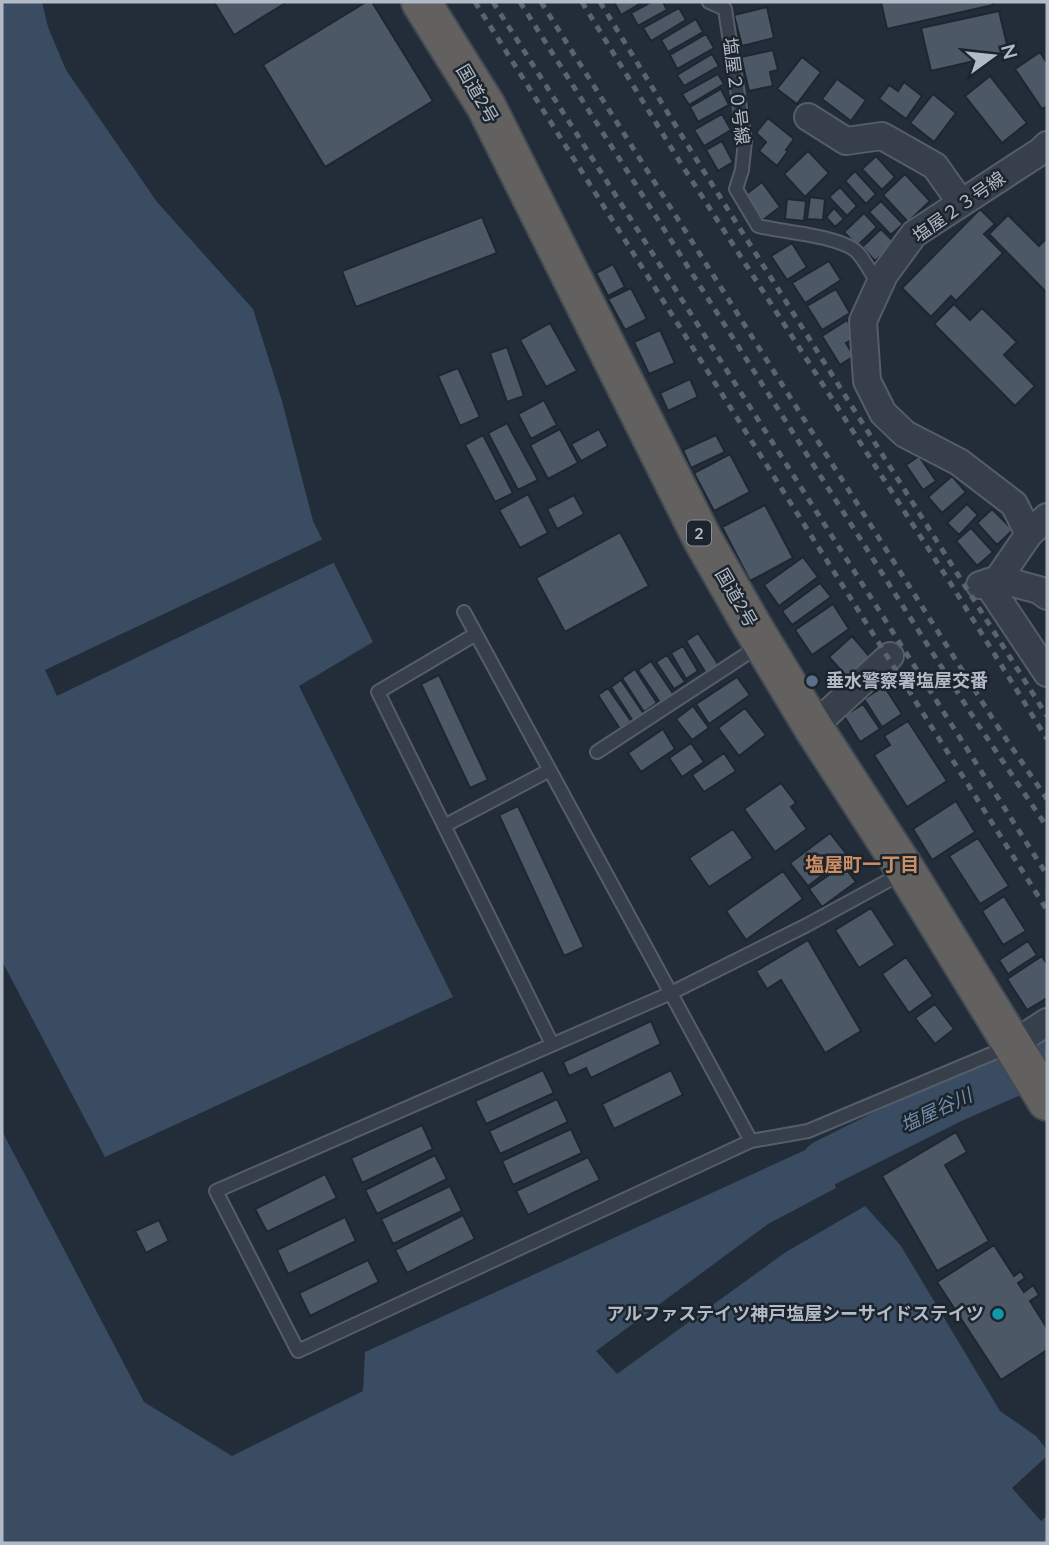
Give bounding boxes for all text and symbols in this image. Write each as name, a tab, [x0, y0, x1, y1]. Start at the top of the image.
north arrow	[958, 21, 1028, 91]
street label: 塩屋２０号線	[719, 36, 754, 146]
text: N	[997, 41, 1023, 62]
street label: 国道2号	[452, 60, 504, 127]
street label: 塩屋２３号線	[908, 166, 1009, 246]
road number: 2	[687, 520, 711, 546]
street label: 国道2号	[711, 564, 763, 631]
place label: 垂水警察署塩屋交番	[826, 669, 988, 691]
marker: 垂水警察署塩屋交番	[804, 673, 820, 689]
district label: 塩屋町一丁目	[805, 852, 919, 875]
water label: 塩屋谷川	[896, 1082, 977, 1136]
place label: アルファステイツ神戸塩屋シーサイドステイツ	[607, 1302, 984, 1324]
marker: アルファステイツ神戸塩屋シーサイドステイツ	[990, 1306, 1006, 1322]

